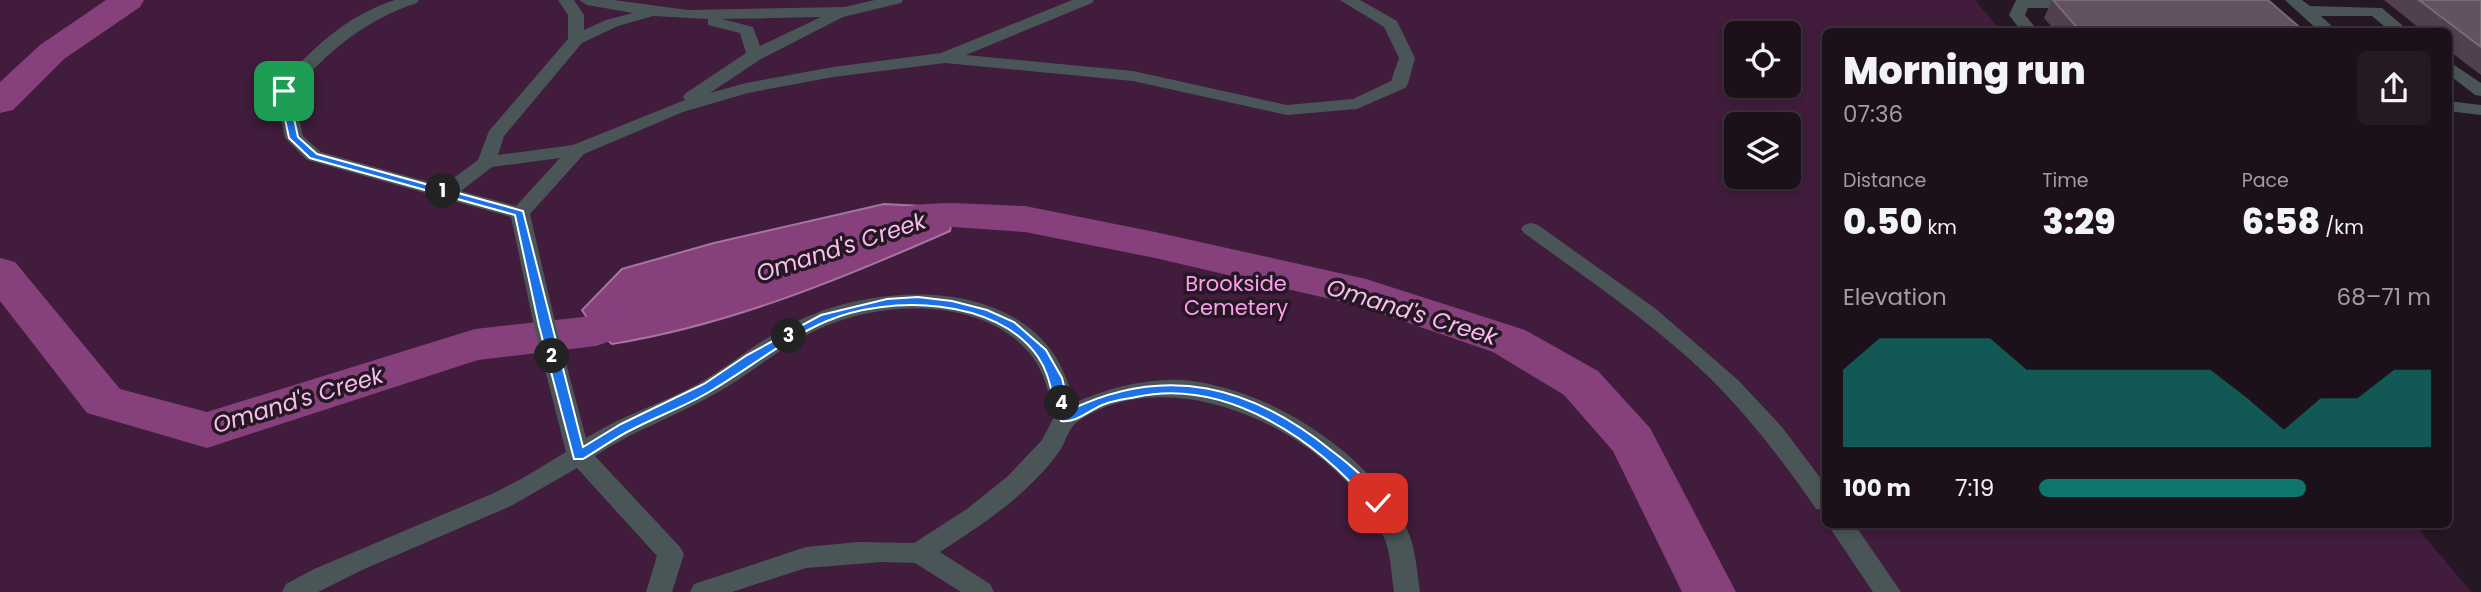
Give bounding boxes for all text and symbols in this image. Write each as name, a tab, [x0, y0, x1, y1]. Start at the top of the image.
map controls	[1724, 21, 1801, 189]
button: locate	[1724, 21, 1801, 98]
text: Morning run	[1843, 44, 2086, 97]
button: share	[2357, 51, 2431, 125]
pin	[254, 61, 314, 121]
icon: arrive	[265, 72, 303, 110]
text: 07:36	[1843, 98, 1903, 130]
button: layers	[1724, 112, 1801, 189]
text: Distance	[1843, 167, 1926, 194]
text: Time	[2042, 167, 2089, 194]
text: Pace	[2242, 167, 2289, 194]
pin: 1	[426, 174, 460, 208]
text: 1	[439, 177, 446, 204]
text: 0.50	[1843, 197, 1922, 246]
text: 3:29	[2042, 197, 2115, 246]
text: 6:58	[2242, 197, 2320, 246]
water label: Omand's Creek	[752, 204, 931, 290]
text: km	[1922, 214, 1957, 241]
text: /km	[2320, 214, 2364, 241]
park label: Brookside Cemetery	[1184, 269, 1288, 322]
water label: Omand's Creek	[1323, 271, 1502, 353]
text: Elevation	[1843, 281, 1947, 313]
text: 68–71 m	[2337, 281, 2431, 313]
pin: 3	[772, 318, 806, 354]
text: 3	[783, 322, 794, 349]
pin: 2	[534, 338, 570, 374]
text: 2	[546, 342, 557, 369]
water label: Omand's Creek	[209, 359, 388, 441]
pin: 4	[1044, 386, 1080, 420]
text: 4	[1055, 389, 1068, 416]
text: 100 m	[1843, 472, 1911, 504]
text: 7:19	[1955, 472, 1994, 504]
pin	[1348, 473, 1408, 533]
icon: check	[1359, 484, 1397, 522]

